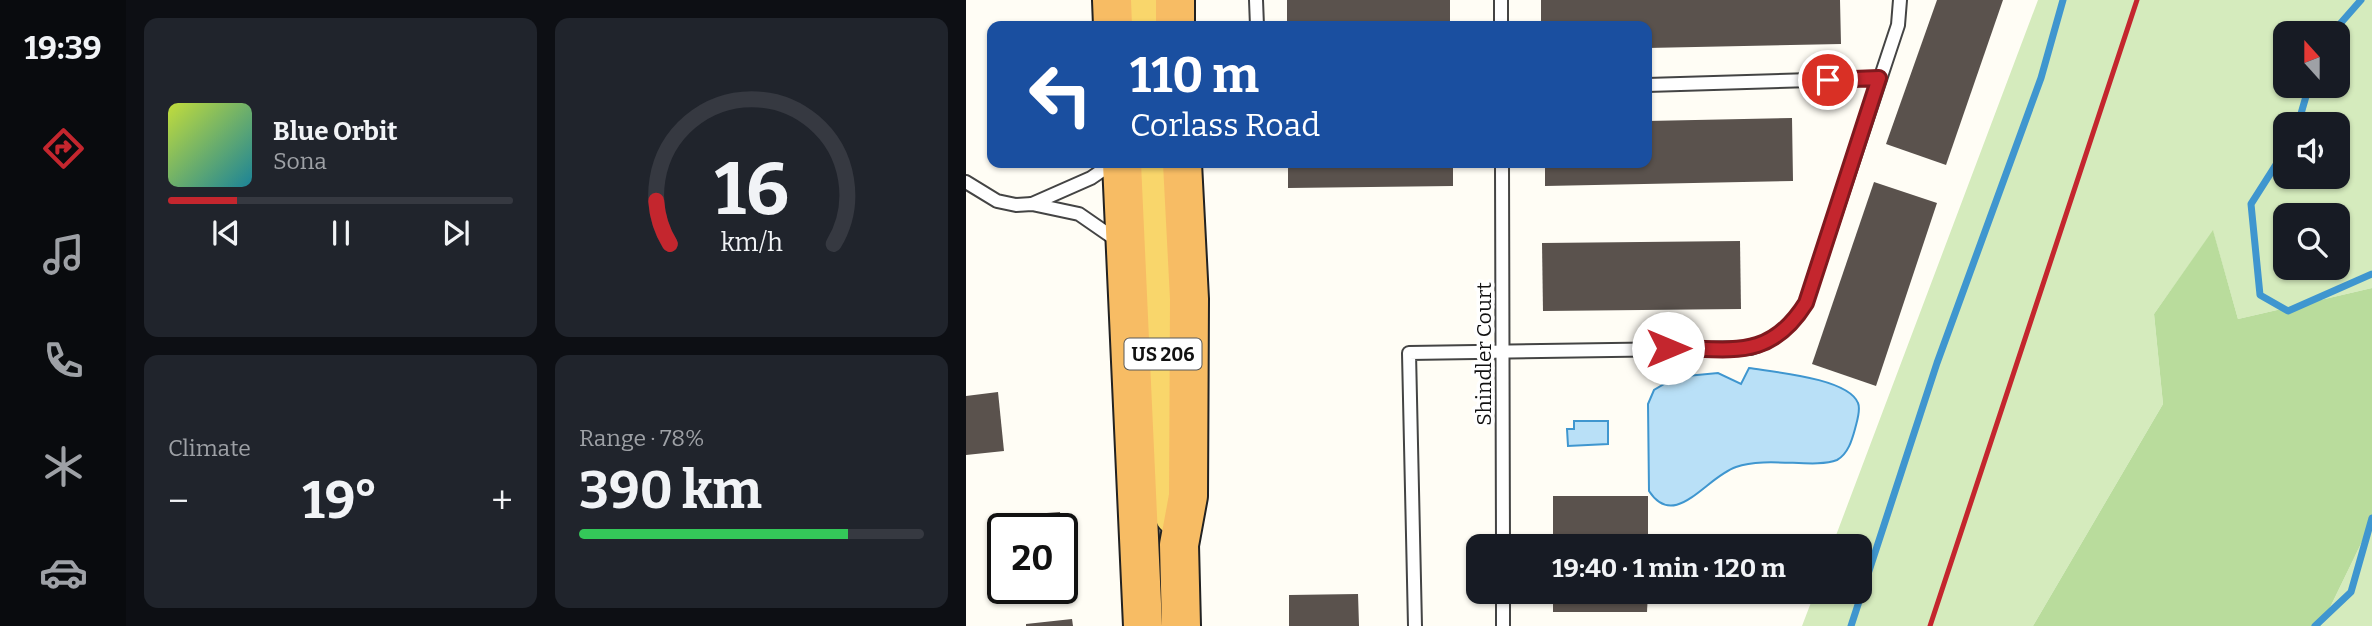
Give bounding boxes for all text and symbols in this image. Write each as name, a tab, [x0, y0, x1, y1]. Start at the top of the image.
north arrow	[2273, 21, 2350, 98]
map controls	[2273, 21, 2350, 280]
text: 19:39	[24, 29, 102, 67]
text: 110 m	[1130, 46, 1259, 105]
icon: left	[1015, 49, 1106, 140]
pin	[1798, 50, 1858, 110]
icon: arrive	[1809, 61, 1847, 99]
text: Corlass Road	[1130, 106, 1320, 144]
button: sound	[2273, 112, 2350, 189]
text: Blue Orbit	[273, 116, 397, 147]
icon: directions	[39, 124, 88, 173]
text: 16	[714, 146, 789, 233]
text: Sona	[273, 147, 327, 175]
button: search	[2273, 203, 2350, 280]
icon: previous	[207, 214, 245, 252]
icon: pause	[322, 214, 360, 252]
icon: next	[437, 214, 475, 252]
text: km/h	[721, 228, 783, 258]
icon: music	[39, 230, 88, 279]
street label: Shindler Court	[1471, 282, 1497, 426]
position arrow	[1631, 311, 1705, 385]
icon: phone	[39, 336, 88, 385]
road number: US 206	[1124, 338, 1201, 370]
text: Range · 78%	[579, 424, 705, 452]
text: Climate	[168, 434, 251, 462]
icon: climate	[39, 442, 88, 491]
text: 390 km	[579, 459, 762, 522]
text: 19°	[302, 469, 378, 532]
text: −	[168, 478, 189, 524]
text: +	[491, 478, 513, 524]
speed limit sign: 20	[987, 513, 1078, 604]
icon: car	[39, 548, 88, 597]
text: 19:40 · 1 min · 120 m	[1552, 553, 1786, 584]

